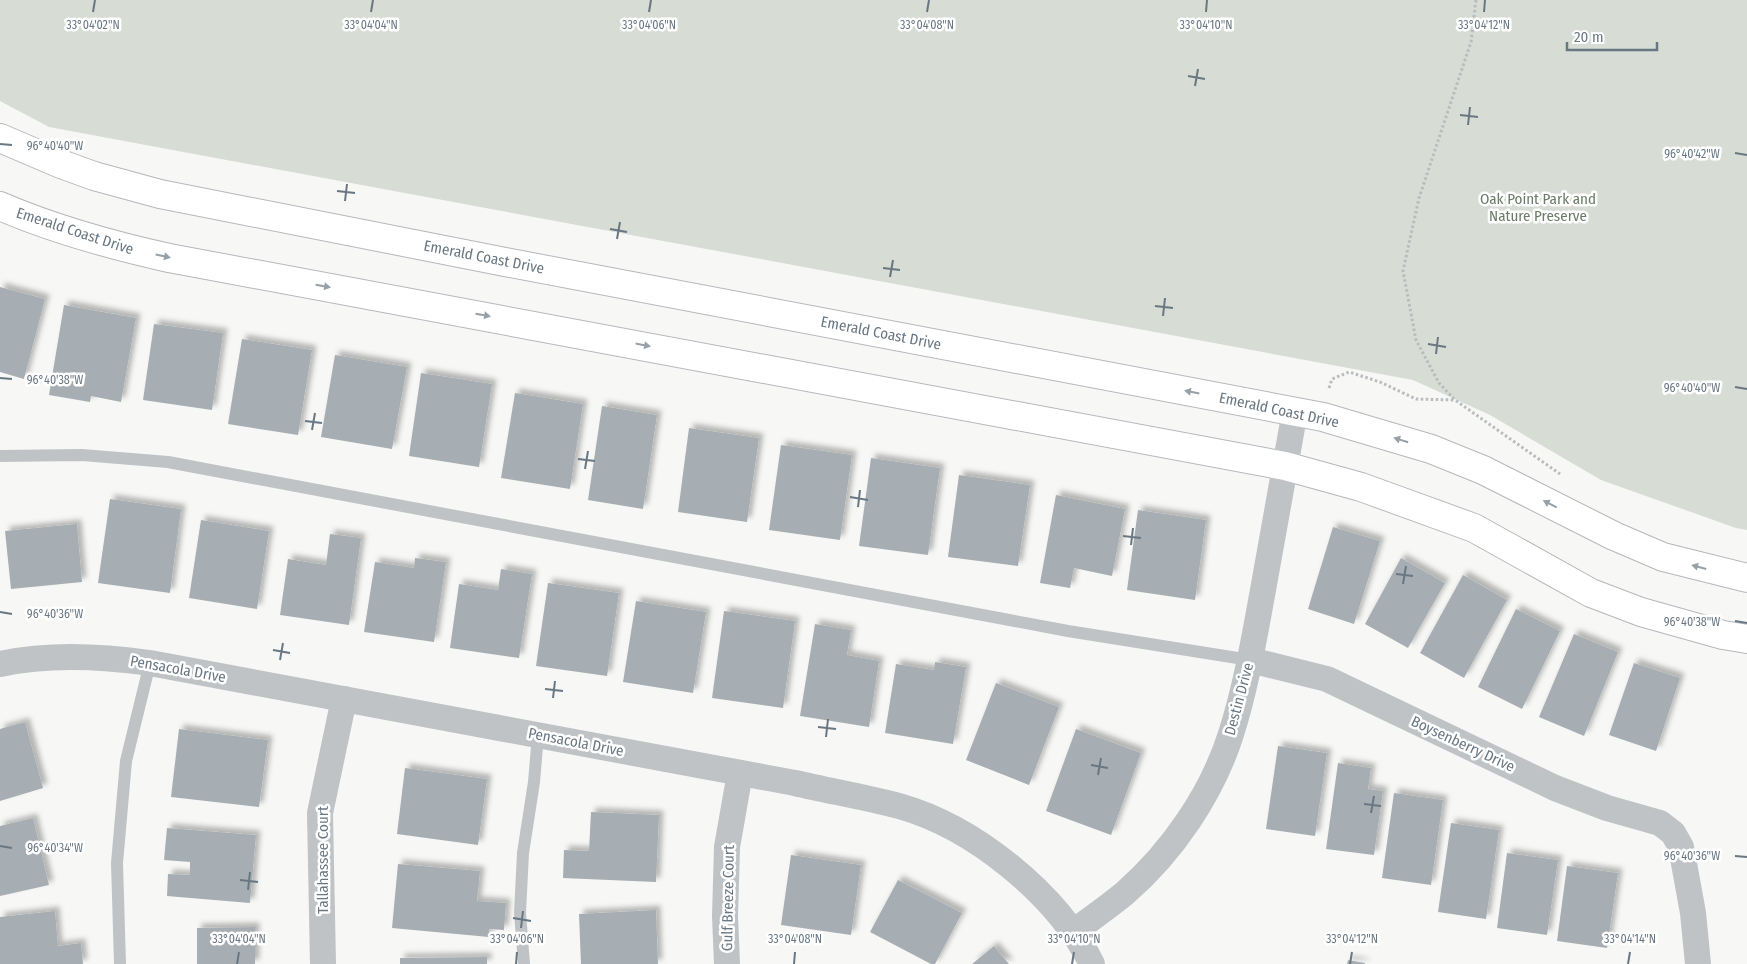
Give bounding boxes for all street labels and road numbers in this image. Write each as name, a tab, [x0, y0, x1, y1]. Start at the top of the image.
street label: Emerald Coast Drive	[14, 204, 136, 258]
street label: Emerald Coast Drive	[422, 237, 546, 277]
street label: Emerald Coast Drive	[819, 313, 943, 353]
street label: Emerald Coast Drive	[1217, 388, 1341, 432]
street label: Pensacola Drive	[129, 652, 227, 686]
street label: Destin Drive	[1221, 661, 1257, 737]
street label: Boysenberry Drive	[1408, 712, 1518, 776]
street label: Pensacola Drive	[527, 724, 625, 760]
street label: Tallahassee Court	[314, 806, 332, 914]
street label: Gulf Breeze Court	[718, 845, 738, 951]

